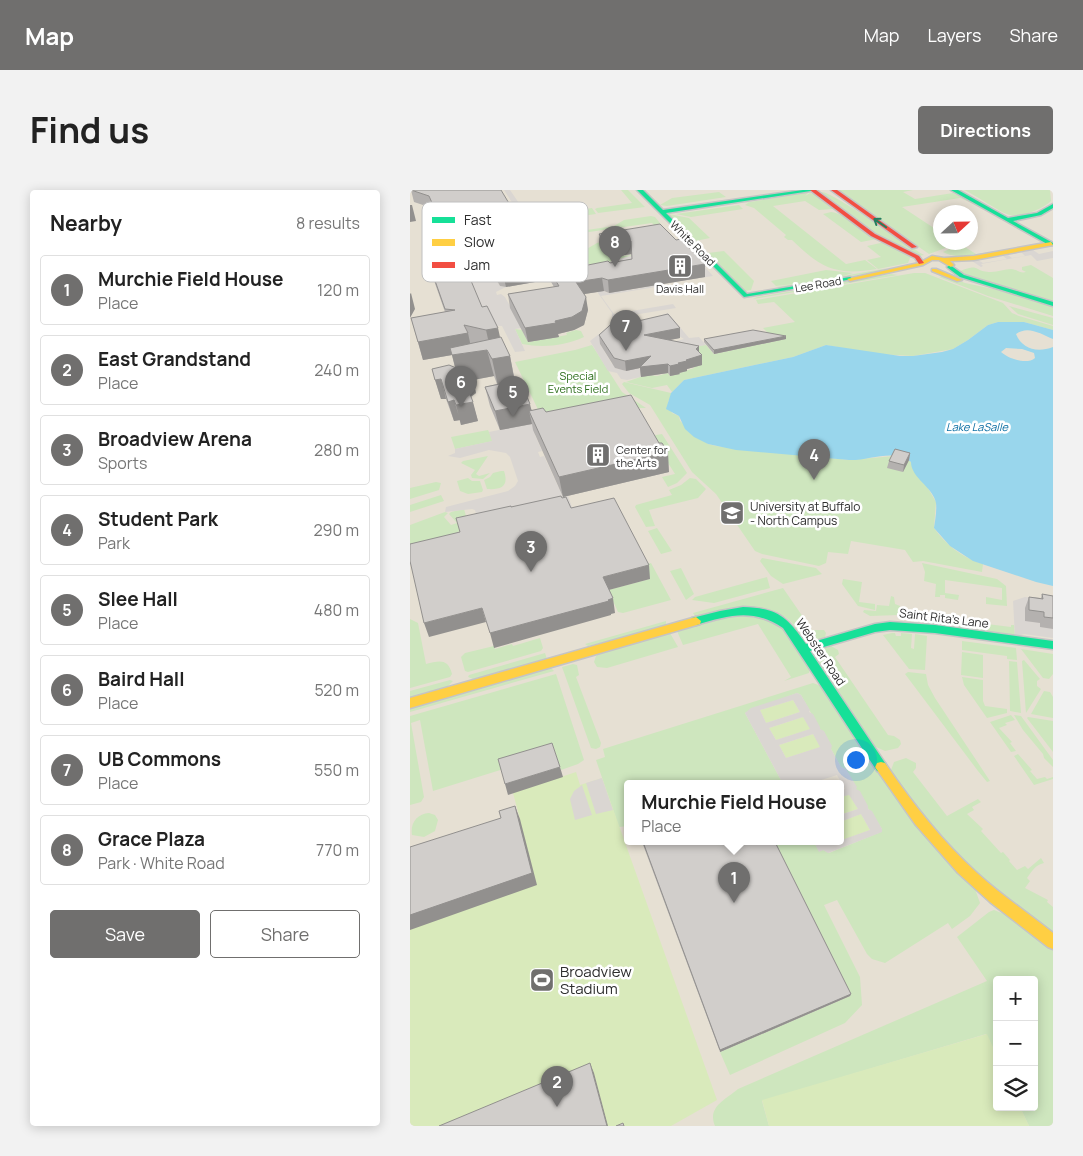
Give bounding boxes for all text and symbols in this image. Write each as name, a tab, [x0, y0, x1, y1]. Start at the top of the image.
text: Map	[25, 19, 74, 52]
text: Map	[864, 23, 899, 47]
text: Layers	[927, 23, 981, 47]
text: Share	[1009, 23, 1058, 47]
text: Find us	[30, 106, 149, 154]
button: Directions	[918, 106, 1053, 154]
legend	[422, 202, 588, 282]
north arrow	[933, 205, 978, 250]
text: Nearby	[50, 209, 122, 237]
text: Fast	[464, 210, 492, 229]
text: 8 results	[296, 212, 360, 234]
street label: White Road	[667, 217, 719, 269]
one-way arrow	[873, 218, 887, 228]
pin: 8	[599, 226, 631, 267]
text: Slow	[464, 232, 495, 251]
building icon: Davis Hall	[667, 253, 693, 279]
text: Jam	[464, 255, 490, 274]
text: Murchie Field House	[98, 266, 284, 292]
street label: Lee Road	[794, 273, 842, 295]
text: 1	[63, 279, 71, 301]
text: 120 m	[317, 279, 359, 301]
place label: Davis Hall	[656, 281, 704, 296]
text: Place	[98, 292, 138, 314]
pin: 7	[610, 310, 642, 351]
text: East Grandstand	[98, 346, 251, 372]
text: 2	[62, 359, 72, 381]
text: 240 m	[314, 359, 359, 381]
pin: 6	[445, 366, 477, 407]
park label: Special Events Field	[548, 368, 608, 396]
text: Place	[98, 372, 138, 394]
pin: 5	[497, 376, 529, 417]
water label: Lake LaSalle	[946, 419, 1009, 434]
text: Broadview Arena	[98, 426, 252, 452]
text: 3	[62, 439, 72, 461]
text: 280 m	[314, 439, 359, 461]
pin: 4	[798, 439, 830, 480]
building icon: Center for the Arts	[585, 442, 611, 468]
place label: Center for the Arts	[616, 442, 668, 470]
text: Sports	[98, 452, 147, 474]
place label: University at Buffalo - North Campus	[750, 498, 860, 529]
school or university icon: University at Buffalo - North Campus	[719, 500, 745, 526]
text: Student Park	[98, 506, 218, 532]
text: 4	[62, 519, 72, 541]
text: 290 m	[313, 519, 359, 541]
pin: 3	[515, 531, 547, 572]
text: Park	[98, 532, 130, 554]
text: Slee Hall	[98, 586, 178, 612]
text: 5	[62, 599, 72, 621]
text: 480 m	[314, 599, 359, 621]
street label: Saint Rita's Lane	[898, 604, 990, 632]
text: Place	[98, 612, 138, 634]
street label: Webster Road	[792, 615, 850, 689]
text: Baird Hall	[98, 666, 185, 692]
text: 6	[62, 679, 72, 701]
text: 520 m	[315, 679, 359, 701]
text: Place	[98, 692, 138, 714]
text: UB Commons	[98, 746, 221, 772]
your location	[843, 747, 869, 773]
text: 7	[63, 759, 71, 781]
text: 550 m	[314, 759, 359, 781]
text: Place	[98, 772, 138, 794]
popup	[624, 780, 844, 845]
text: Murchie Field House	[641, 789, 827, 815]
text: Place	[641, 815, 681, 837]
text: Grace Plaza	[98, 826, 205, 852]
text: 8	[62, 839, 72, 861]
text: 770 m	[316, 839, 359, 861]
text: Park · White Road	[98, 852, 225, 874]
pin: 1	[718, 862, 750, 903]
button: Save	[50, 910, 200, 958]
button: Share	[210, 910, 360, 958]
place label: Broadview Stadium	[560, 961, 632, 999]
sports icon: Broadview Stadium	[529, 967, 555, 993]
map controls	[993, 976, 1038, 1111]
button: +	[993, 976, 1038, 1021]
button: −	[993, 1021, 1038, 1066]
pin: 2	[541, 1066, 573, 1107]
button: layers	[993, 1066, 1038, 1111]

